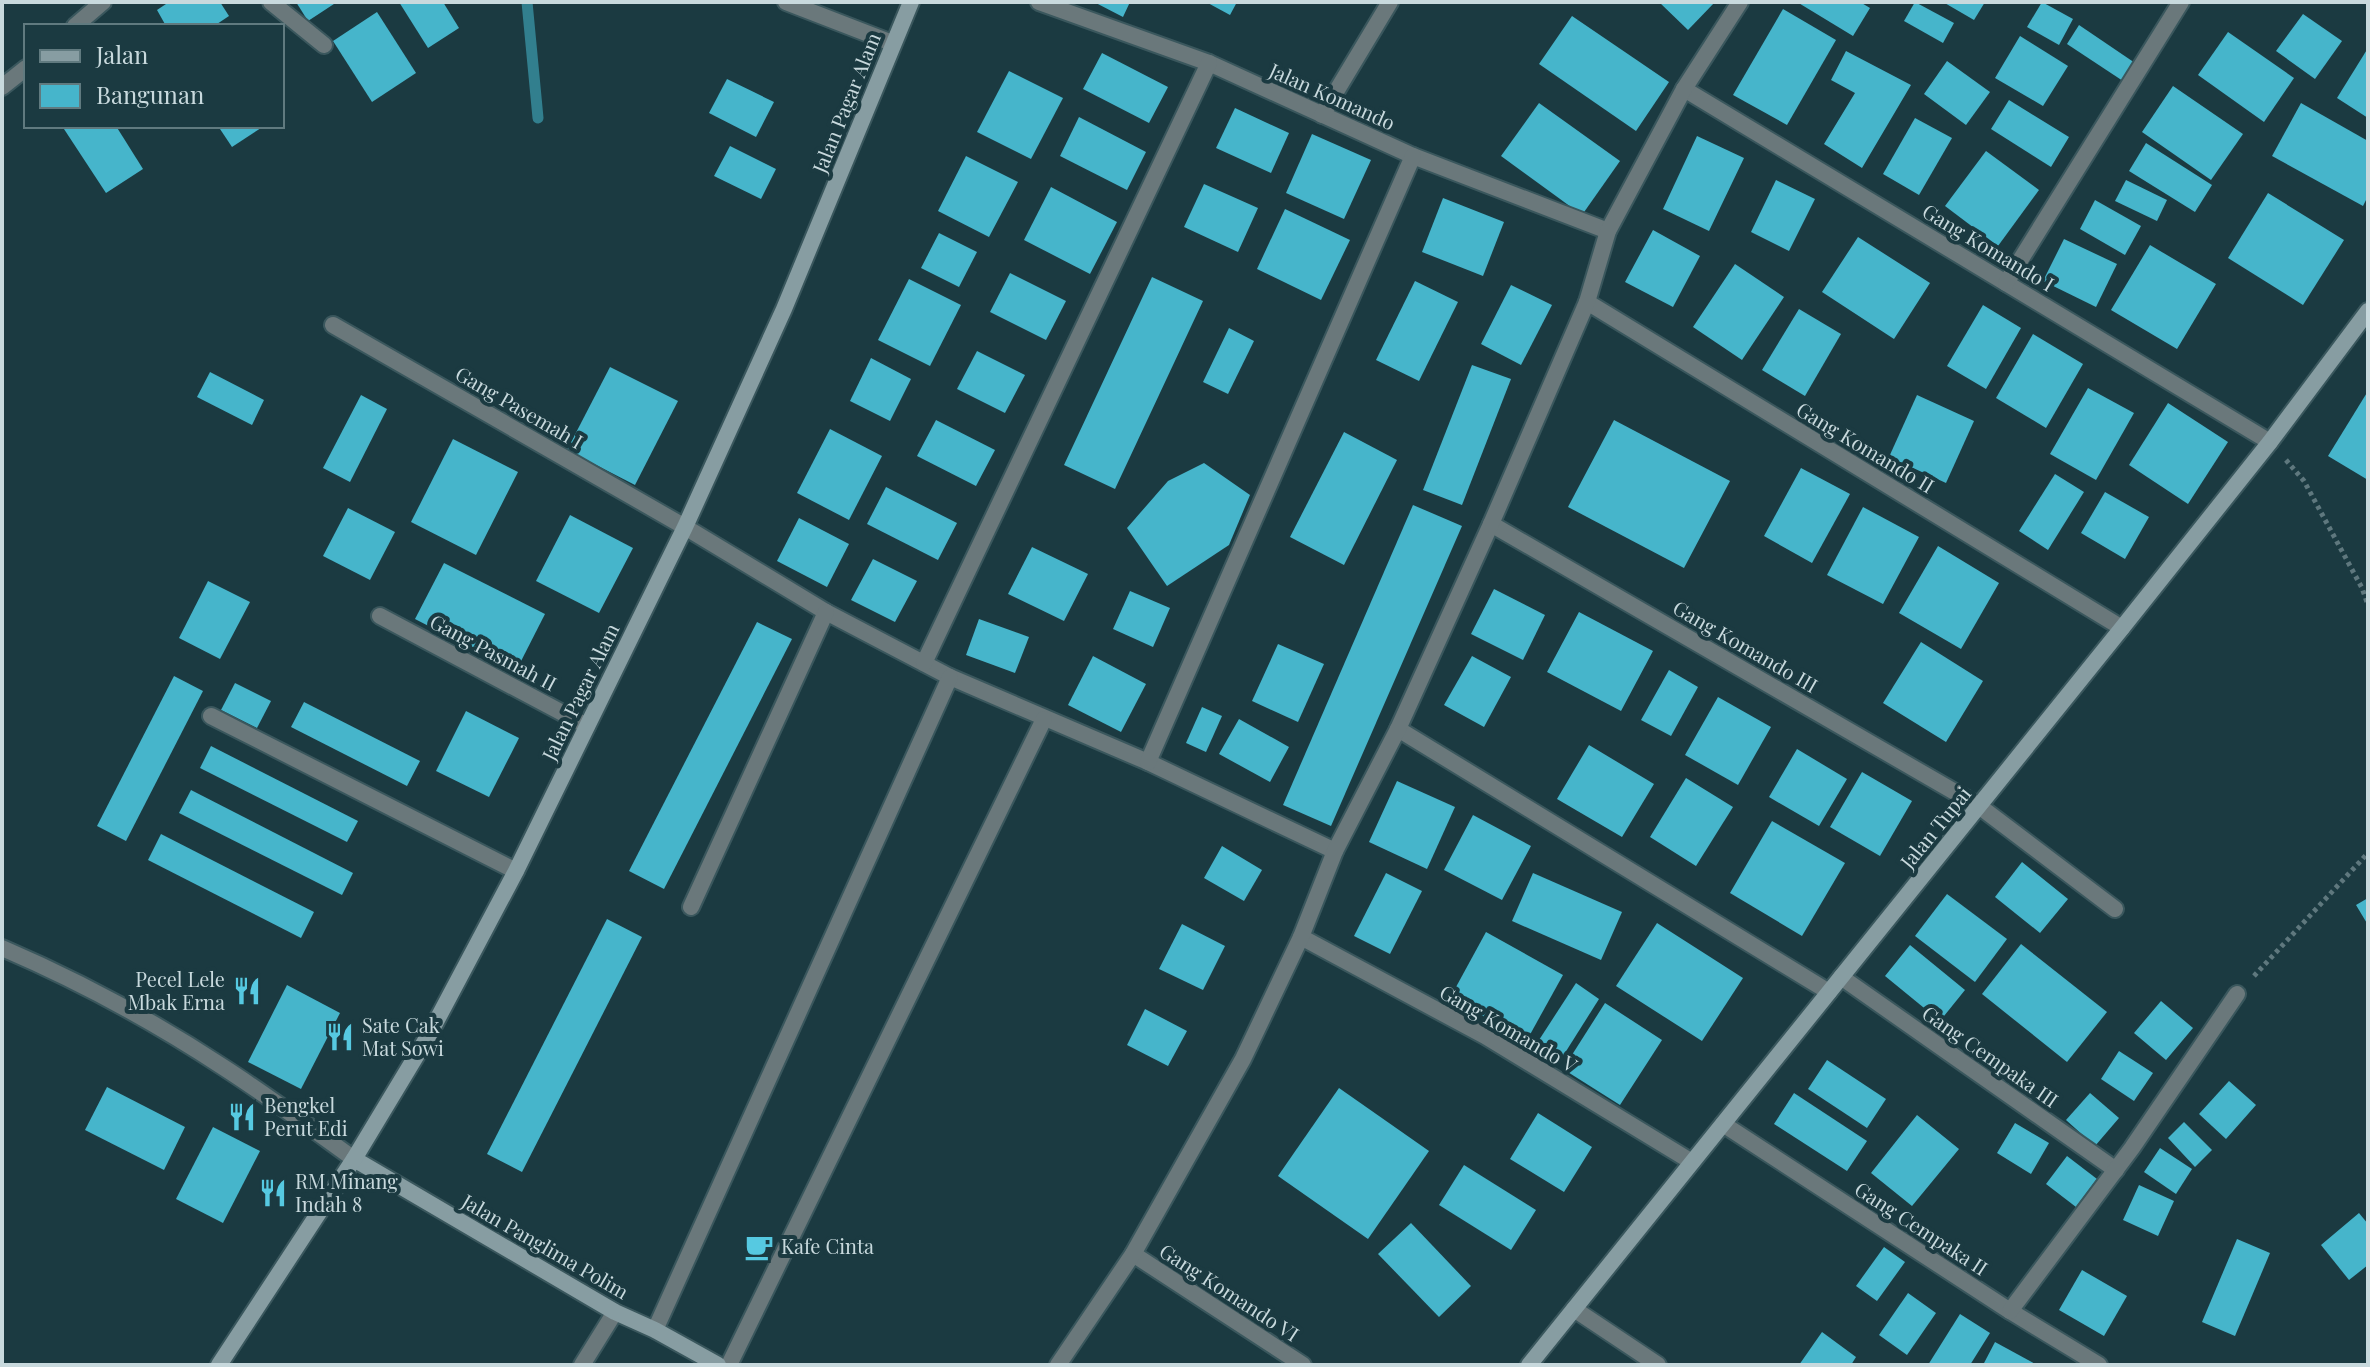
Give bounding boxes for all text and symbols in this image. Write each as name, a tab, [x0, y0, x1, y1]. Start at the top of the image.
legend	[24, 24, 284, 128]
street label: Jalan Pagar Alam	[805, 28, 886, 178]
text: Jalan	[95, 38, 148, 70]
street label: Jalan Komando	[1265, 55, 1400, 135]
text: Bangunan	[96, 78, 204, 110]
street label: Gang Komando I	[1918, 197, 2060, 297]
street label: Gang Pasemah I	[451, 359, 588, 454]
street label: Gang Komando II	[1792, 395, 1940, 498]
street label: Gang Komando III	[1668, 593, 1823, 698]
street label: Gang Pasmah II	[426, 607, 562, 696]
street label: Jalan Pagar Alam	[534, 618, 625, 765]
street label: Jalan Tupai	[1893, 780, 1976, 875]
place label: Pecel Lele Mbak Erna	[128, 965, 225, 1015]
restaurant icon: Pecel Lele Mbak Erna	[232, 976, 262, 1006]
street label: Gang Komando V	[1435, 977, 1583, 1078]
street label: Gang Cempaka III	[1917, 999, 2064, 1113]
place label: Sate Cak Mat Sowi	[362, 1011, 444, 1061]
restaurant icon: Sate Cak Mat Sowi	[325, 1022, 355, 1052]
place label: Bengkel Perut Edi	[264, 1091, 348, 1141]
restaurant icon: Bengkel Perut Edi	[227, 1102, 257, 1132]
place label: RM Minang Indah 8	[295, 1167, 398, 1217]
street label: Gang Cempaka II	[1850, 1175, 1994, 1281]
restaurant icon: RM Minang Indah 8	[258, 1178, 288, 1208]
street label: Jalan Panglima Polim	[457, 1186, 634, 1305]
cafe icon: Kafe Cinta	[744, 1232, 774, 1262]
place label: Kafe Cinta	[781, 1232, 874, 1259]
street label: Gang Komando VI	[1155, 1237, 1305, 1347]

